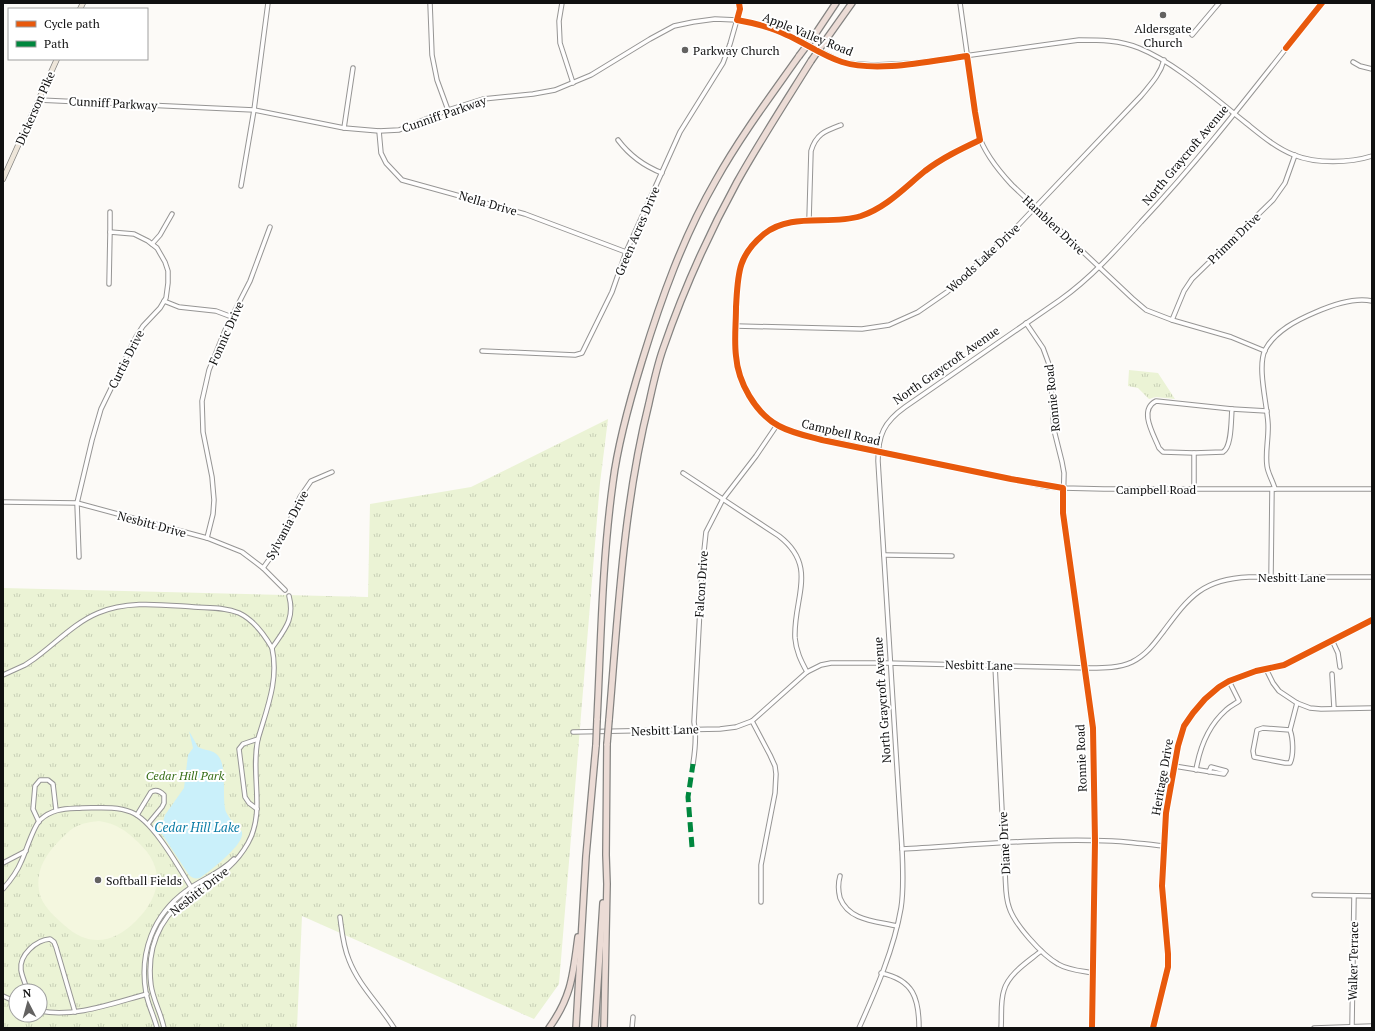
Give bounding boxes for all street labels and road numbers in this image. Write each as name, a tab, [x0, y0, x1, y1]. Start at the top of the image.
street label: Apple Valley Road	[761, 9, 856, 59]
street label: Dickerson Pike	[12, 69, 58, 147]
street label: Cunniff Parkway	[400, 92, 489, 135]
street label: Cunniff Parkway	[68, 93, 158, 113]
street label: North Graycroft Avenue	[1139, 102, 1231, 208]
street label: Green Acres Drive	[611, 184, 663, 278]
street label: Nella Drive	[457, 188, 519, 218]
street label: Hamblen Drive	[1020, 192, 1088, 258]
street label: Primm Drive	[1204, 209, 1264, 267]
street label: Woods Lake Drive	[943, 220, 1023, 296]
street label: Fonnic Drive	[205, 299, 247, 367]
street label: North Graycroft Avenue	[890, 323, 1002, 407]
street label: Curtis Drive	[105, 327, 147, 391]
street label: Ronnie Road	[1041, 363, 1063, 432]
street label: Campbell Road	[800, 416, 882, 448]
street label: Campbell Road	[1116, 482, 1197, 497]
street label: Sylvania Drive	[262, 488, 312, 562]
street label: Nesbitt Drive	[116, 508, 188, 540]
street label: Falcon Drive	[691, 550, 711, 618]
street label: Nesbitt Lane	[1258, 570, 1326, 585]
street label: North Graycroft Avenue	[870, 636, 894, 764]
street label: Nesbitt Lane	[945, 657, 1013, 673]
street label: Nesbitt Lane	[631, 721, 699, 739]
street label: Ronnie Road	[1072, 724, 1090, 792]
street label: Heritage Drive	[1148, 738, 1176, 816]
street label: Diane Drive	[995, 811, 1013, 875]
street label: Nesbitt Drive	[167, 863, 231, 919]
street label: Walker Terrace	[1345, 921, 1361, 1001]

